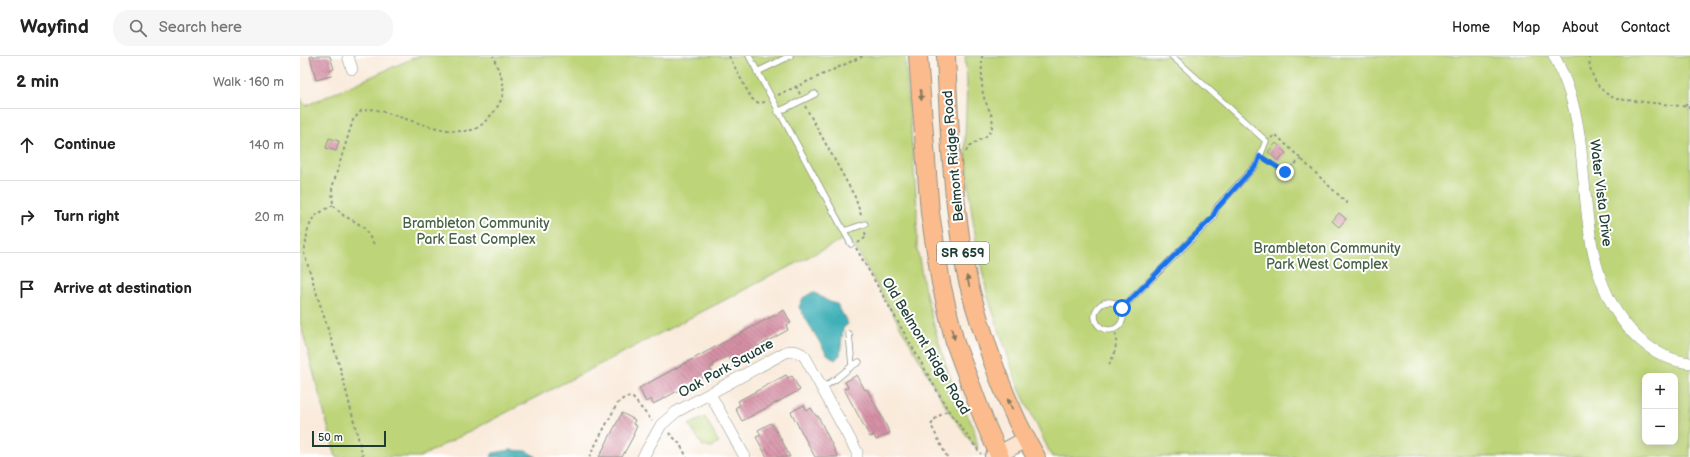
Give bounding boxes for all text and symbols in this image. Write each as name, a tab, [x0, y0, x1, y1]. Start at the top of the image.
search box	[113, 10, 393, 46]
text: Wayfind	[20, 16, 89, 39]
icon: search	[127, 17, 149, 39]
text: Search here	[159, 18, 242, 37]
text: Home	[1452, 19, 1490, 36]
text: Map	[1512, 19, 1540, 36]
text: About	[1562, 19, 1599, 36]
text: Contact	[1621, 19, 1670, 36]
text: 2 min	[16, 72, 59, 92]
text: Walk · 160 m	[213, 74, 284, 90]
one-way arrow	[917, 89, 924, 101]
street label: Belmont Ridge Road	[939, 90, 967, 222]
icon: ahead	[16, 134, 38, 156]
text: Continue	[54, 135, 116, 154]
text: 140 m	[249, 137, 284, 153]
street label: Water Vista Drive	[1586, 138, 1616, 248]
route end	[1276, 163, 1294, 181]
icon: right	[16, 206, 38, 228]
text: Turn right	[54, 207, 119, 226]
text: 20 m	[254, 209, 284, 225]
park label: Brambleton Community Park East Complex	[402, 215, 550, 248]
park label: Brambleton Community Park West Complex	[1253, 240, 1401, 273]
road number: SR 659	[937, 242, 989, 264]
street label: Old Belmont Ridge Road	[878, 274, 974, 418]
one-way arrow	[965, 274, 971, 287]
icon: arrive	[16, 278, 38, 300]
text: Arrive at destination	[54, 279, 192, 298]
route start	[1113, 299, 1131, 317]
one-way arrow	[950, 328, 956, 340]
street label: Oak Park Square	[675, 335, 777, 401]
map controls	[1642, 373, 1678, 445]
button: +	[1642, 373, 1678, 409]
one-way arrow	[1007, 398, 1013, 409]
button: −	[1642, 409, 1678, 445]
scale bar	[312, 429, 386, 448]
text: 50 m	[318, 431, 343, 444]

